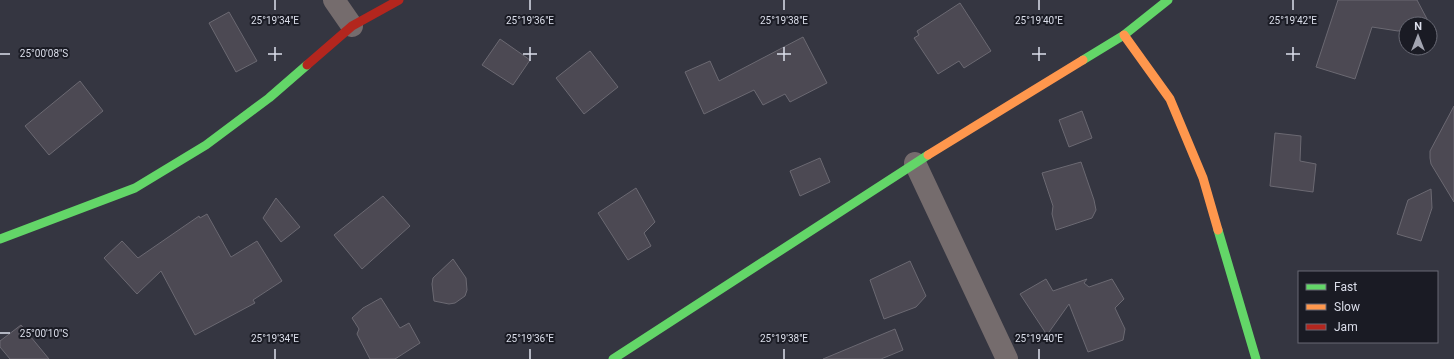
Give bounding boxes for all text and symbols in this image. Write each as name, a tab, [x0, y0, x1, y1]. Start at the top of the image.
text: 25°19'34"E	[251, 15, 299, 26]
text: 25°19'36"E	[506, 15, 554, 26]
text: 25°19'38"E	[760, 15, 808, 26]
text: 25°19'40"E	[1015, 15, 1063, 26]
text: 25°19'42"E	[1269, 15, 1317, 26]
north arrow	[1398, 16, 1438, 56]
text: N	[1414, 20, 1422, 33]
text: 25°00'08"S	[20, 48, 68, 59]
legend	[1298, 271, 1438, 343]
text: Fast	[1334, 280, 1357, 294]
text: Slow	[1334, 300, 1360, 314]
text: Jam	[1334, 320, 1358, 334]
text: 25°00'10"S	[20, 328, 68, 339]
text: 25°19'34"E	[251, 333, 299, 344]
text: 25°19'36"E	[506, 333, 554, 344]
text: 25°19'38"E	[760, 333, 808, 344]
text: 25°19'40"E	[1015, 333, 1063, 344]

